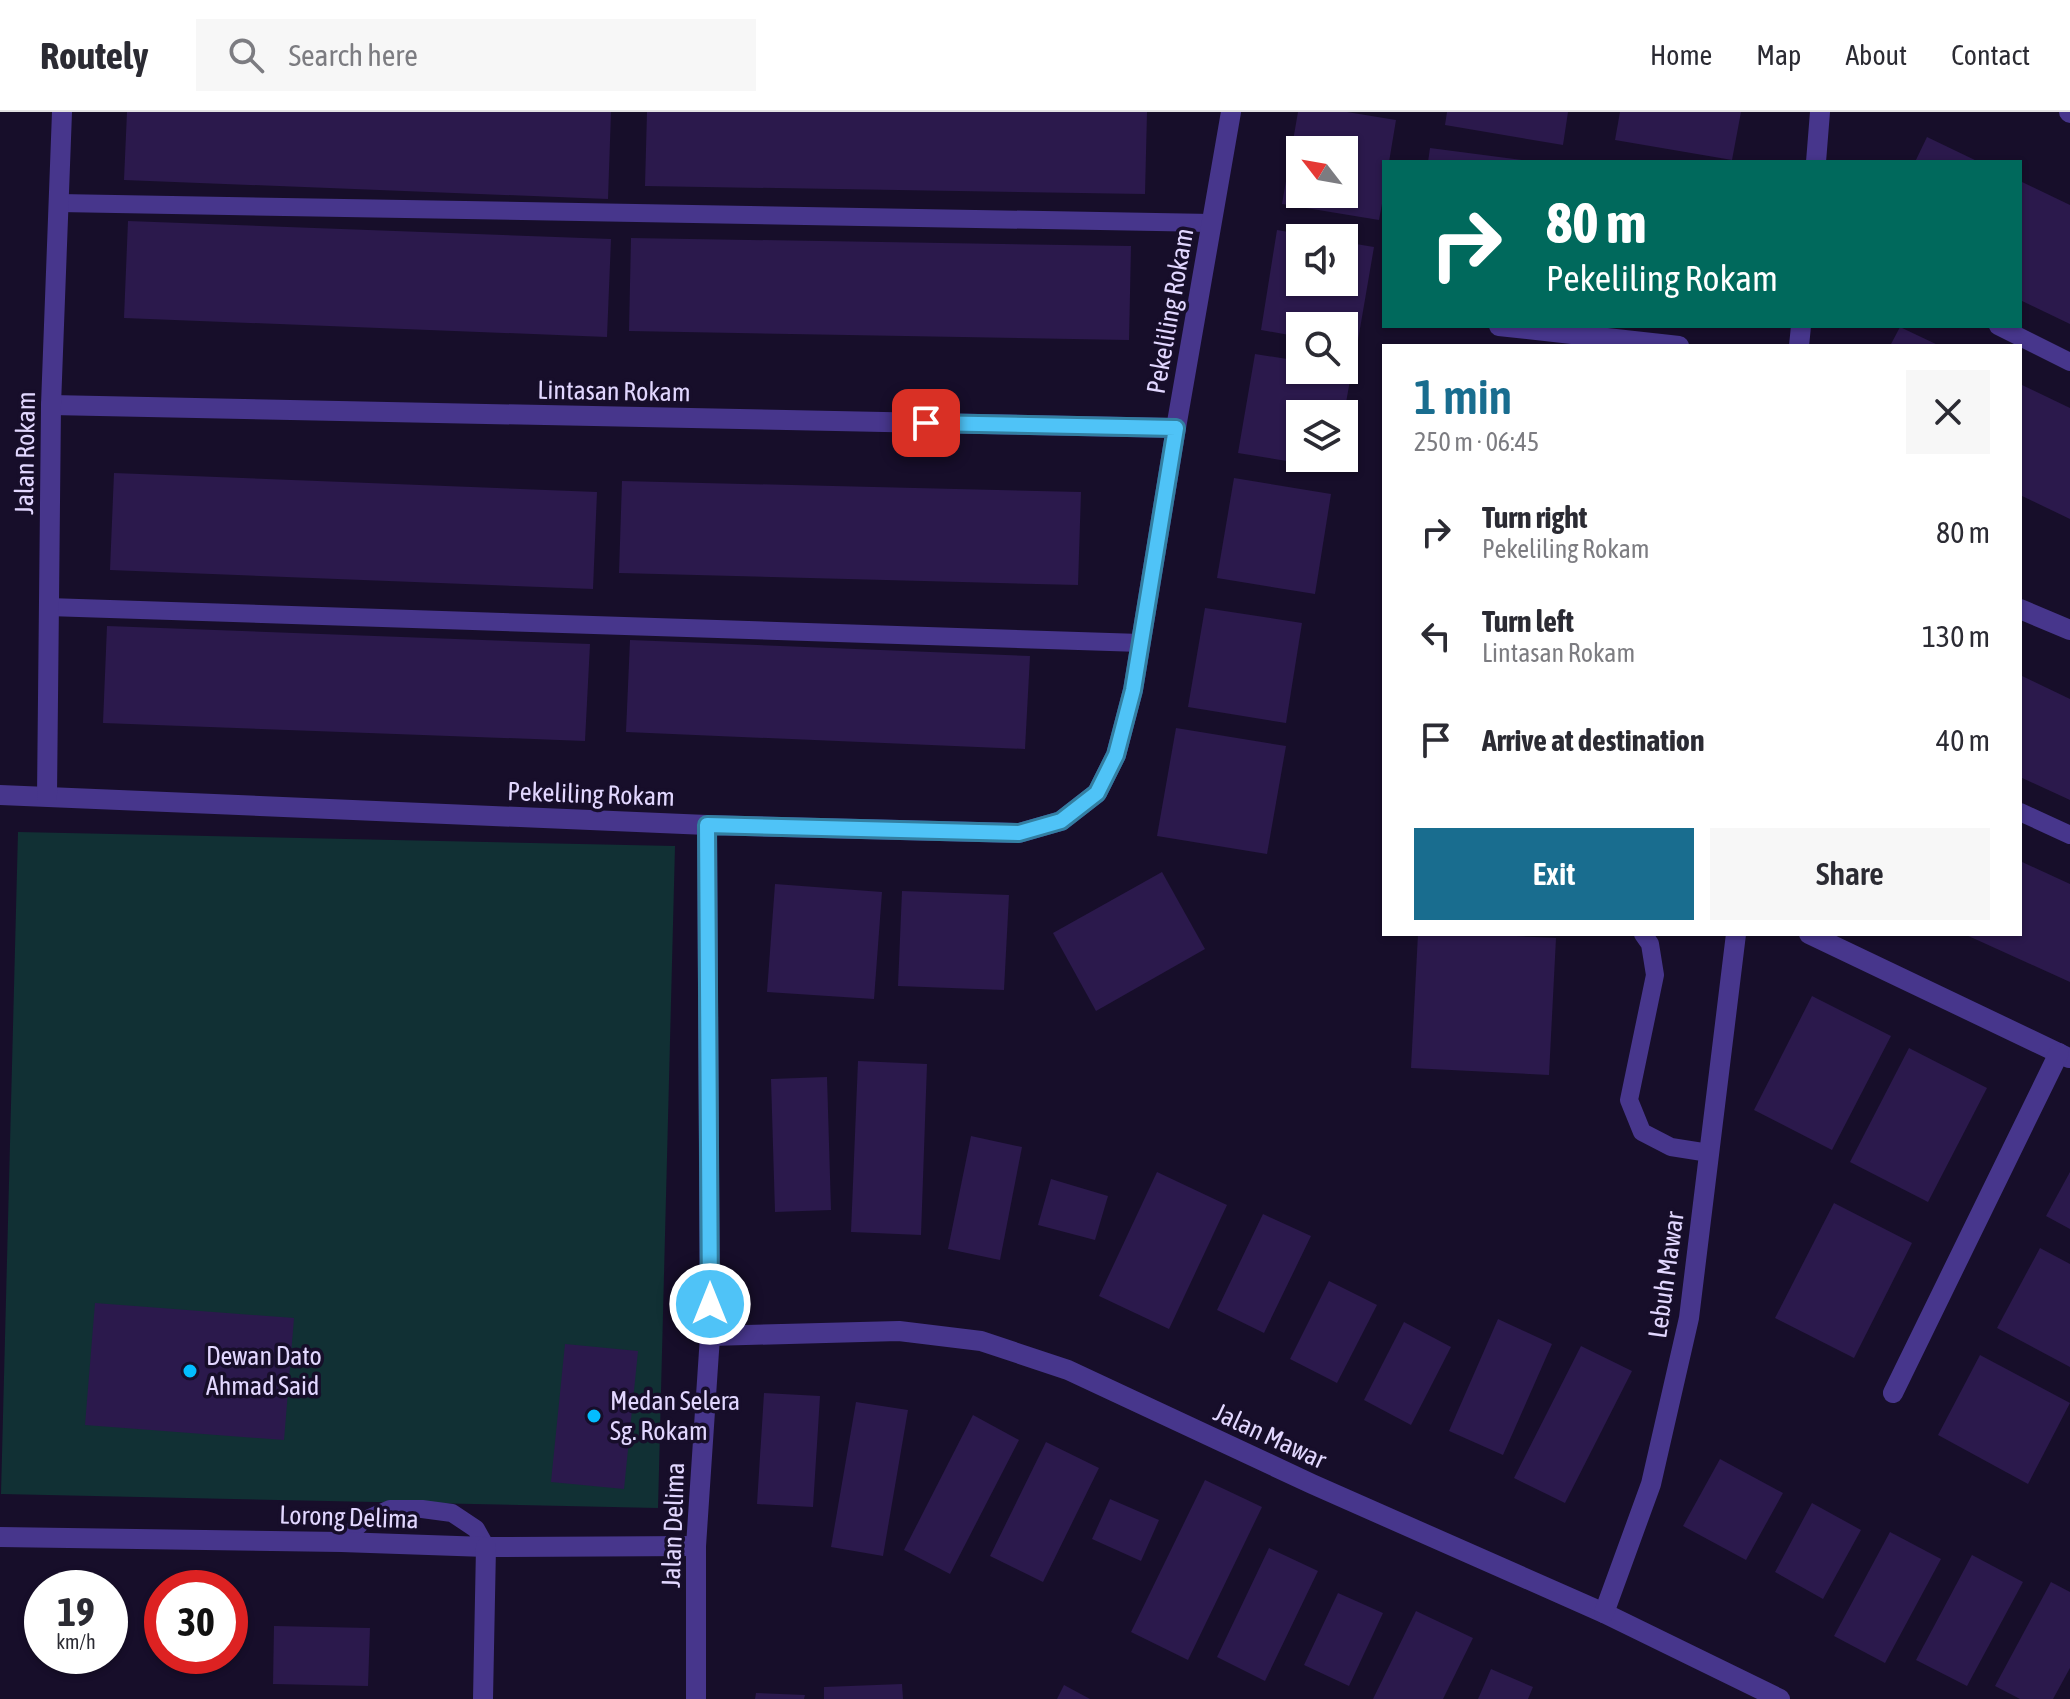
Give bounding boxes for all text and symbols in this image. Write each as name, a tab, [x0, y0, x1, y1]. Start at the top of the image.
search box	[196, 19, 756, 91]
icon: search	[224, 33, 268, 77]
text: Routely	[40, 34, 148, 77]
text: Search here	[288, 38, 418, 72]
text: Home	[1650, 39, 1712, 71]
text: Map	[1756, 39, 1801, 71]
text: About	[1845, 39, 1907, 71]
text: Contact	[1951, 39, 2030, 71]
north arrow	[1286, 136, 1358, 208]
map controls	[1286, 136, 1358, 472]
text: 80 m	[1546, 191, 1647, 255]
icon: right	[1414, 192, 1518, 296]
button: sound	[1286, 224, 1358, 296]
street label: Pekeliling Rokam	[1141, 226, 1199, 396]
text: Pekeliling Rokam	[1546, 257, 1778, 299]
button: search	[1286, 312, 1358, 384]
text: 1 min	[1414, 369, 1512, 424]
button: close	[1906, 370, 1990, 454]
street label: Lintasan Rokam	[537, 375, 691, 407]
pin	[892, 389, 960, 457]
street label: Jalan Rokam	[9, 391, 41, 515]
button: layers	[1286, 400, 1358, 472]
icon: arrive	[904, 401, 948, 445]
text: 250 m · 06:45	[1414, 427, 1539, 457]
text: Turn right	[1482, 500, 1588, 534]
icon: right	[1414, 510, 1458, 554]
text: 80 m	[1936, 515, 1990, 549]
text: Pekeliling Rokam	[1482, 534, 1650, 564]
text: Turn left	[1482, 604, 1574, 638]
icon: left	[1414, 614, 1458, 658]
text: 130 m	[1922, 619, 1990, 653]
text: Lintasan Rokam	[1482, 638, 1635, 668]
icon: arrive	[1414, 718, 1458, 762]
text: Arrive at destination	[1482, 723, 1704, 757]
text: 40 m	[1936, 723, 1990, 757]
street label: Pekeliling Rokam	[507, 776, 675, 812]
button: Exit	[1414, 828, 1694, 920]
button: Share	[1710, 828, 1990, 920]
street label: Lebuh Mawar	[1642, 1209, 1690, 1340]
position arrow	[668, 1262, 752, 1346]
place label: Dewan Dato Ahmad Said	[206, 1341, 322, 1401]
marker: Dewan Dato Ahmad Said	[181, 1362, 199, 1380]
place label: Medan Selera Sg. Rokam	[610, 1386, 740, 1446]
street label: Jalan Mawar	[1209, 1397, 1331, 1475]
marker: Medan Selera Sg. Rokam	[585, 1407, 603, 1425]
street label: Jalan Delima	[656, 1462, 690, 1588]
street label: Lorong Delima	[279, 1500, 419, 1534]
speed limit sign: 30	[144, 1570, 248, 1674]
text: 19	[57, 1589, 95, 1634]
text: km/h	[56, 1630, 96, 1653]

